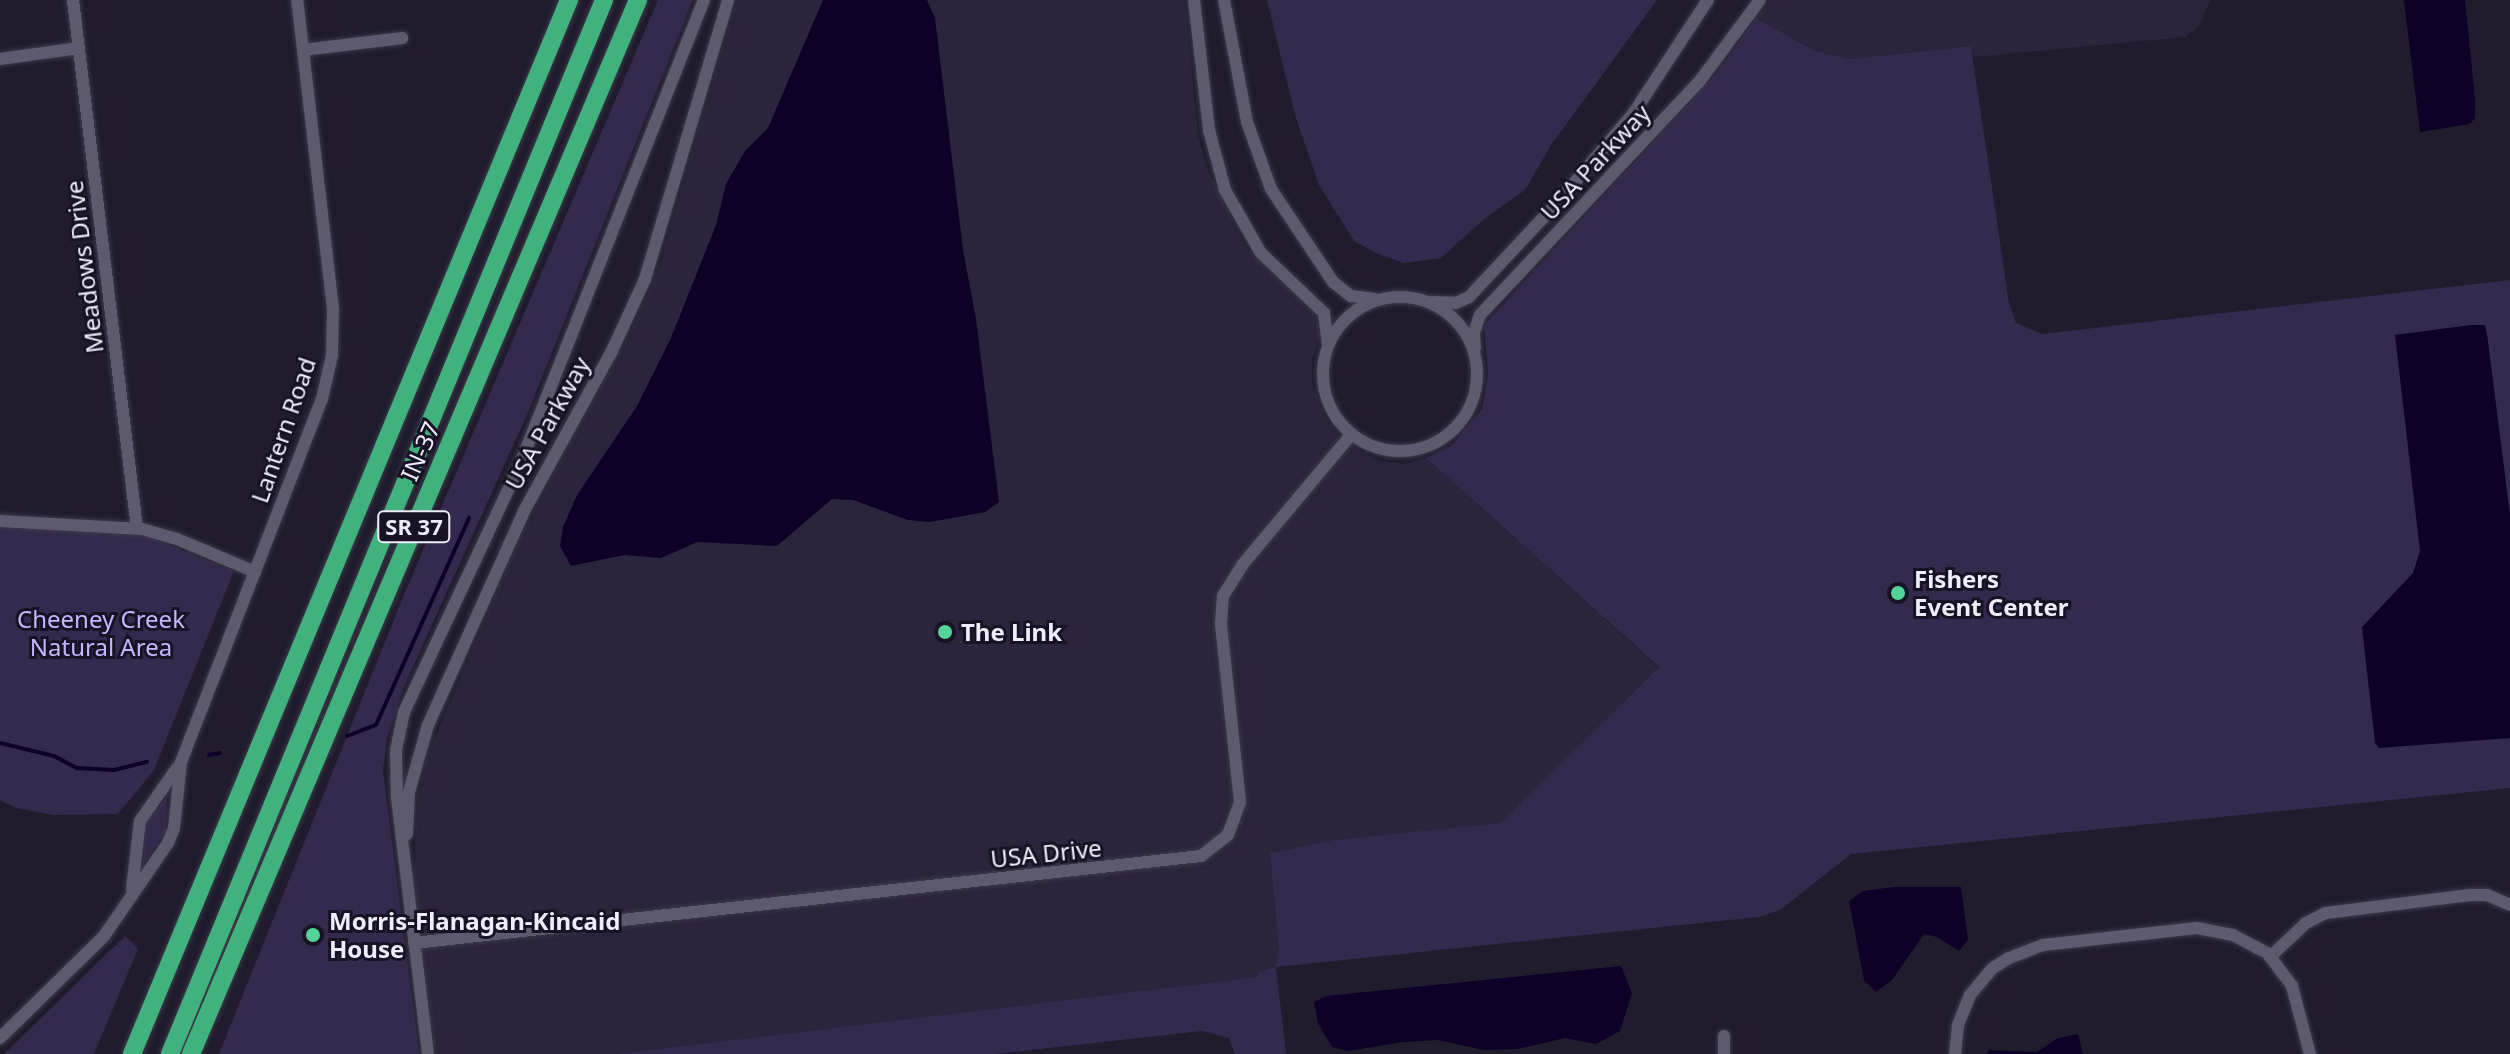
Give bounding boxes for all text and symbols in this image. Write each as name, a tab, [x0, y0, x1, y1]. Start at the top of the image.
street label: USA Parkway	[1534, 98, 1656, 226]
street label: Meadows Drive	[59, 179, 109, 355]
street label: USA Parkway	[499, 351, 595, 495]
street label: Lantern Road	[245, 354, 321, 506]
street label: IN-37	[394, 417, 446, 485]
road number: SR 37	[376, 509, 452, 545]
place label: Fishers Event Center	[1914, 565, 2069, 621]
marker: Fishers Event Center	[1889, 584, 1907, 602]
park label: Cheeney Creek Natural Area	[17, 605, 185, 661]
place label: The Link	[961, 618, 1062, 646]
marker: The Link	[936, 623, 954, 641]
street label: USA Drive	[989, 833, 1103, 873]
place label: Morris-Flanagan-Kincaid House	[329, 907, 620, 963]
marker: Morris-Flanagan-Kincaid House	[304, 926, 322, 944]

